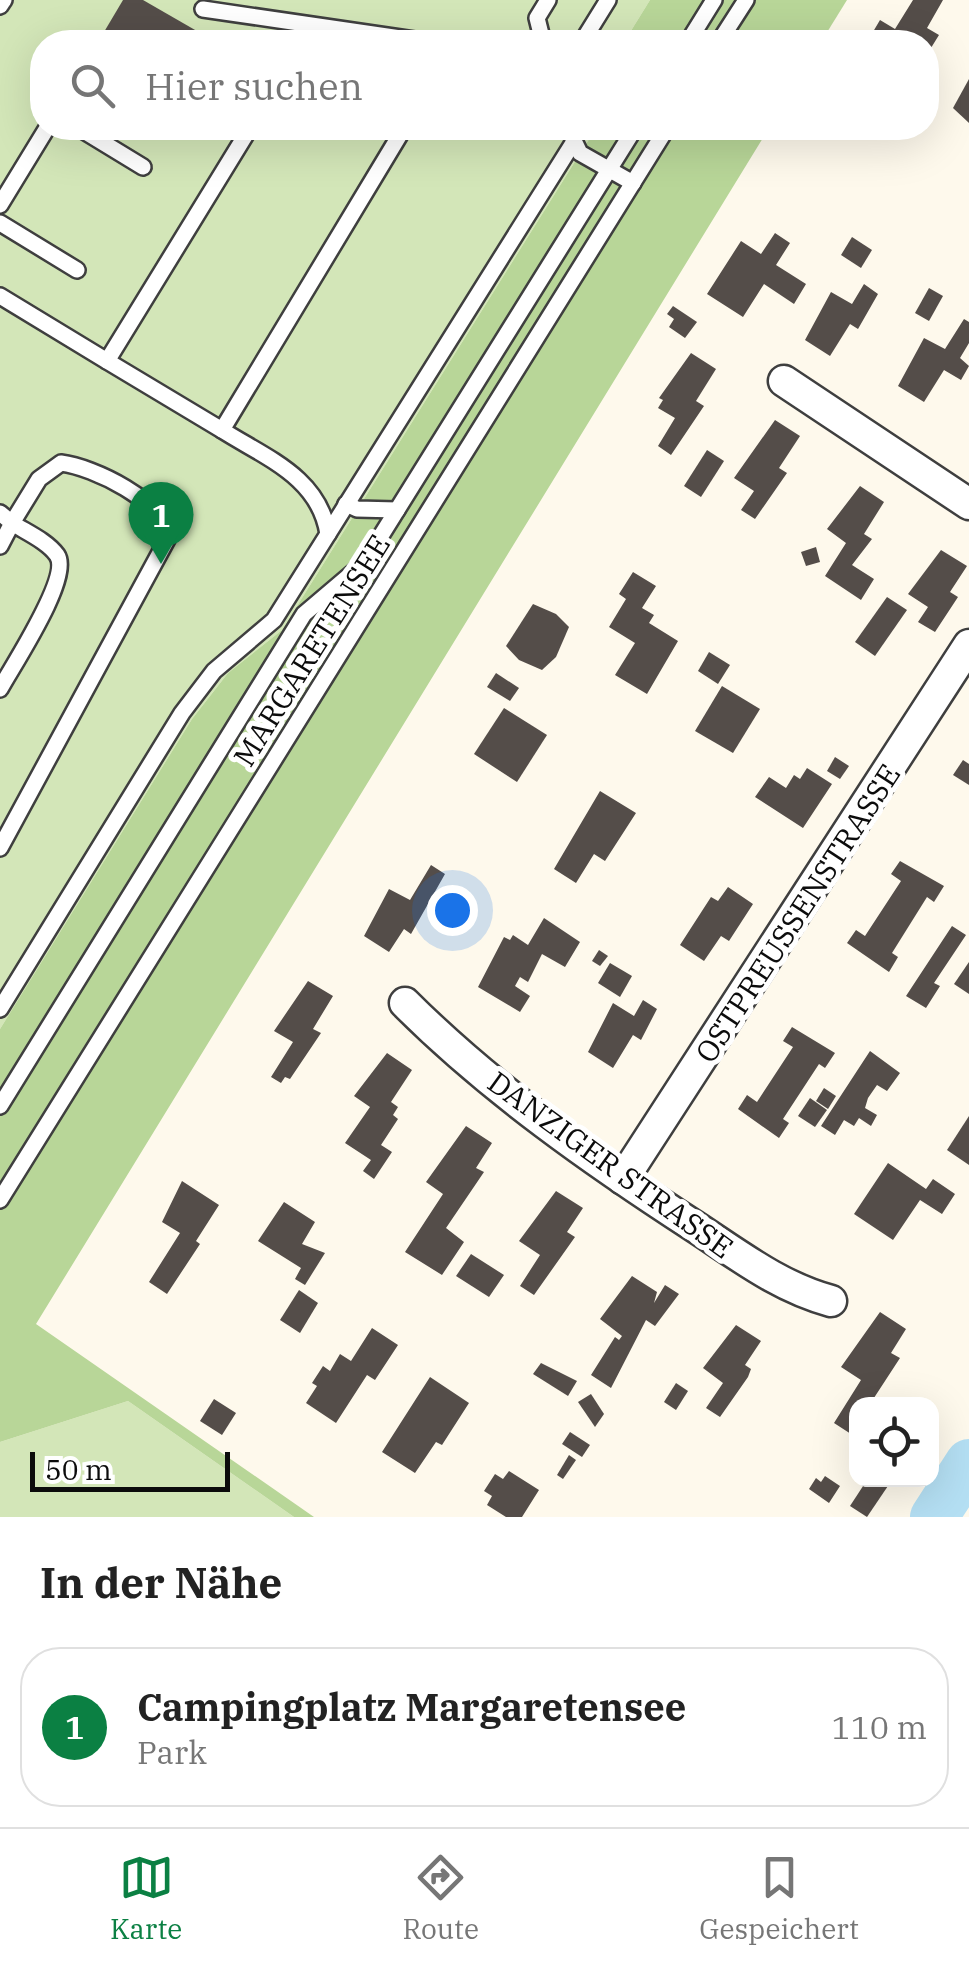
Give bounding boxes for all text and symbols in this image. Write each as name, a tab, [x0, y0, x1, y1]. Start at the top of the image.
search box	[30, 30, 939, 140]
icon: search	[65, 58, 120, 113]
text: Hier suchen	[145, 61, 363, 110]
pin: 1	[128, 482, 194, 564]
street label: MARGARETENSEE	[224, 527, 398, 773]
street label: OSTPREUSSENSTRASSE	[686, 756, 908, 1070]
your location	[427, 885, 478, 936]
street label: DANZIGER STRASSE	[481, 1062, 741, 1266]
map controls	[849, 1397, 939, 1487]
button: locate	[849, 1397, 939, 1487]
scale bar	[30, 1447, 230, 1492]
text: 50 m	[45, 1451, 112, 1488]
text: In der Nähe	[40, 1555, 282, 1610]
text: Campingplatz Margaretensee	[137, 1682, 686, 1731]
text: 1	[65, 1706, 84, 1748]
text: 110 m	[831, 1706, 927, 1748]
text: Park	[137, 1731, 207, 1773]
tab: Karte	[110, 1850, 182, 1947]
tab: Route	[403, 1850, 479, 1947]
tab: Gespeichert	[699, 1850, 859, 1947]

